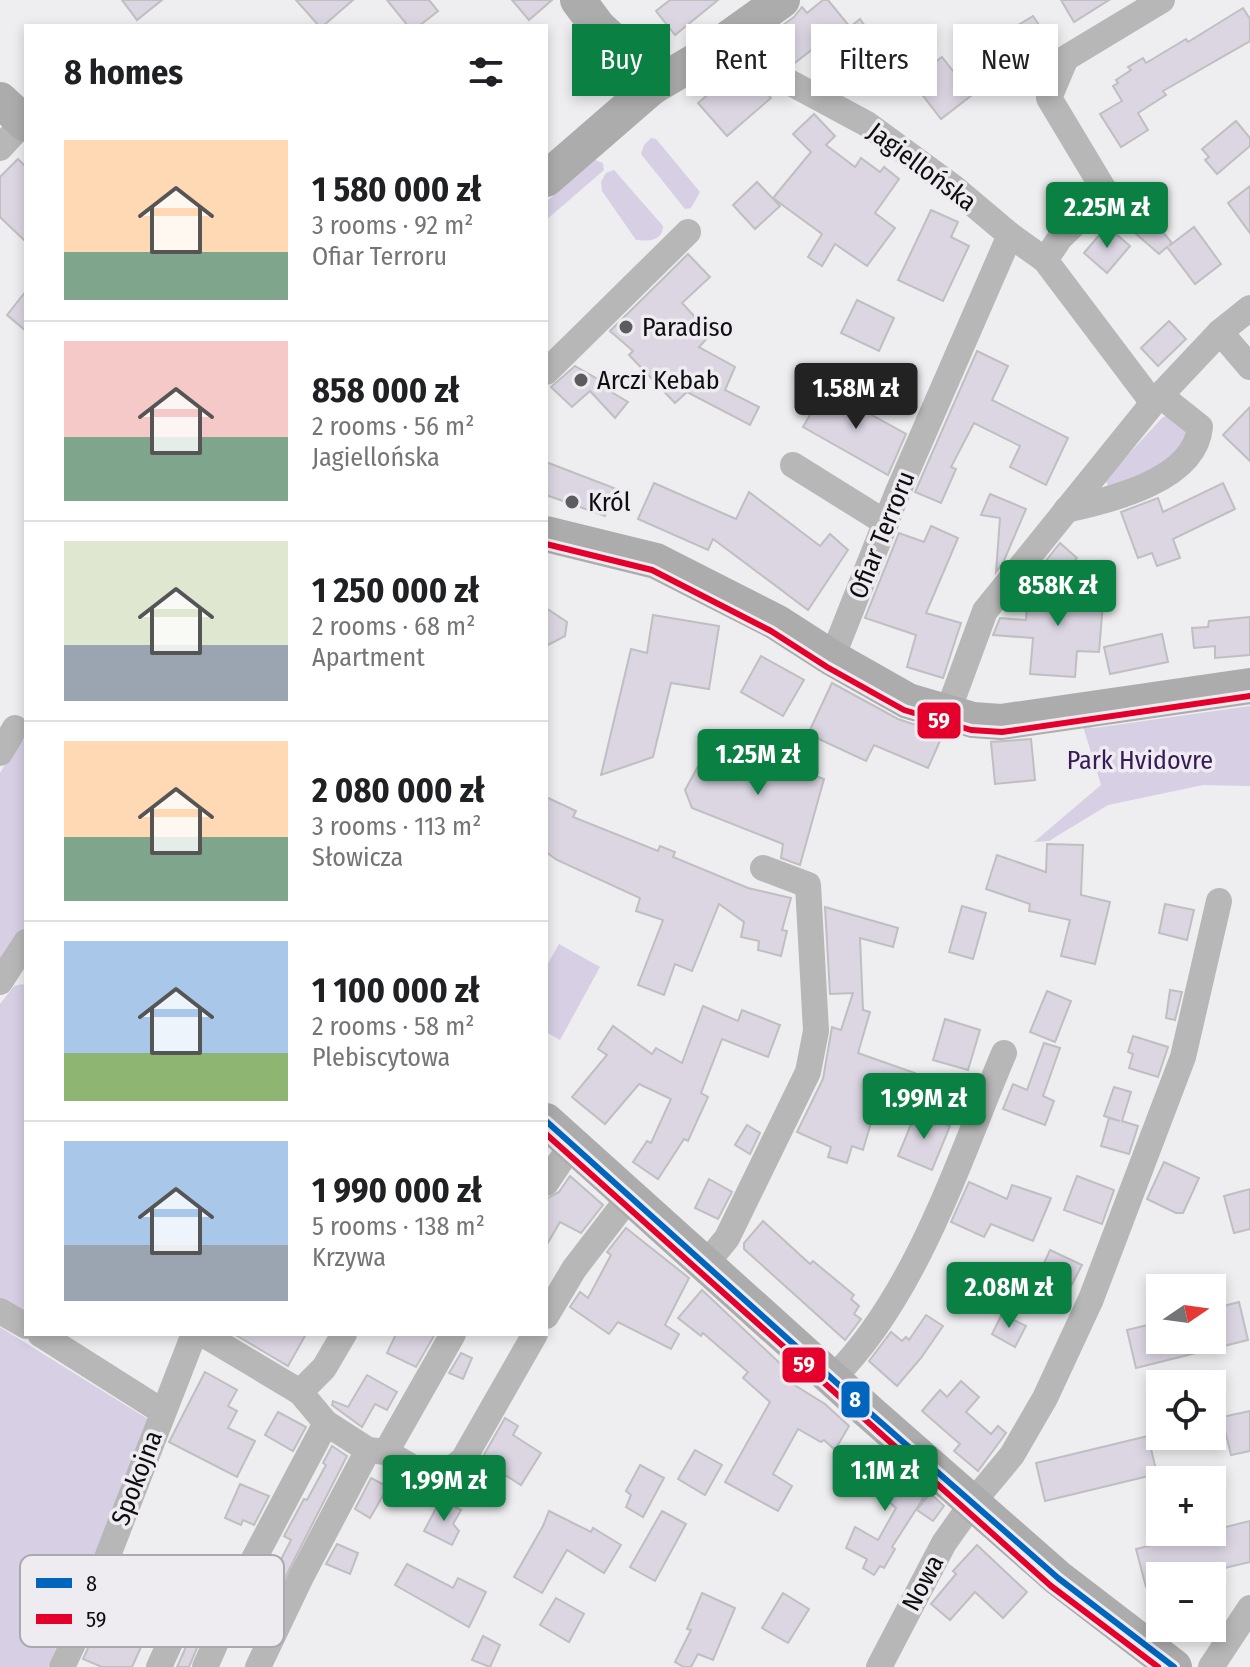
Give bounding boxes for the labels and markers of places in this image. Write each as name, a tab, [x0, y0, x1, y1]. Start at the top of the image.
pin: 2.25M zł	[1024, 182, 1190, 250]
place label: Paradiso	[642, 312, 733, 343]
marker: Paradiso	[617, 318, 635, 336]
pin: 1.58M zł	[773, 363, 939, 431]
place label: Arczi Kebab	[597, 365, 720, 396]
marker: Arczi Kebab	[572, 371, 590, 389]
place label: Król	[588, 487, 631, 518]
marker: Król	[563, 493, 581, 511]
pin: 858K zł	[984, 560, 1132, 628]
pin: 1.25M zł	[675, 729, 841, 797]
pin: 1.99M zł	[841, 1073, 1007, 1141]
pin: 2.08M zł	[926, 1262, 1092, 1330]
pin: 1.1M zł	[811, 1445, 959, 1513]
pin: 1.99M zł	[361, 1455, 527, 1523]

